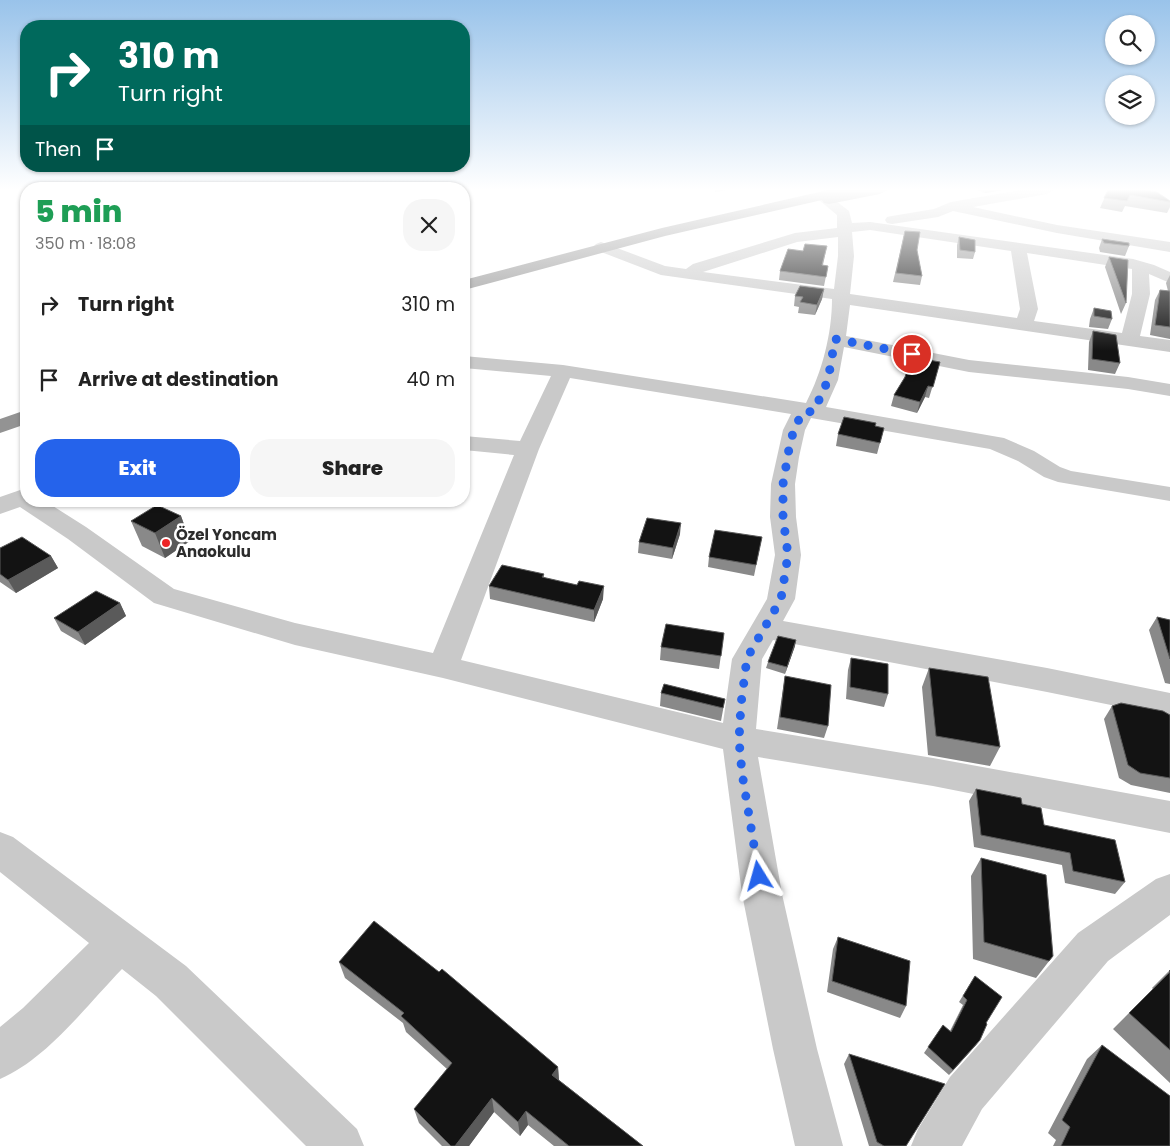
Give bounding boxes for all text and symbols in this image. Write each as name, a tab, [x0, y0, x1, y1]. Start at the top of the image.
map controls	[1105, 15, 1155, 125]
button: search	[1105, 15, 1155, 65]
text: 310 m	[118, 31, 220, 80]
icon: right	[35, 40, 100, 105]
button: layers	[1105, 75, 1155, 125]
text: Turn right	[118, 78, 223, 109]
icon: arrive	[91, 135, 119, 163]
text: Then	[35, 136, 81, 163]
text: 5 min	[35, 190, 122, 233]
button: close	[403, 199, 455, 251]
text: 350 m · 18:08	[35, 232, 136, 255]
icon: right	[35, 291, 63, 319]
text: Turn right	[78, 291, 174, 318]
text: 310 m	[401, 291, 455, 318]
pin	[891, 333, 933, 375]
icon: arrive	[898, 340, 926, 368]
icon: arrive	[35, 366, 63, 394]
text: Arrive at destination	[78, 366, 279, 393]
text: 40 m	[406, 366, 455, 393]
button: Exit	[35, 439, 240, 497]
button: Share	[250, 439, 455, 497]
place label: Özel Yoncam Anaokulu	[176, 524, 277, 562]
marker: Özel Yoncam Anaokulu	[160, 537, 172, 549]
position arrow	[732, 849, 784, 901]

